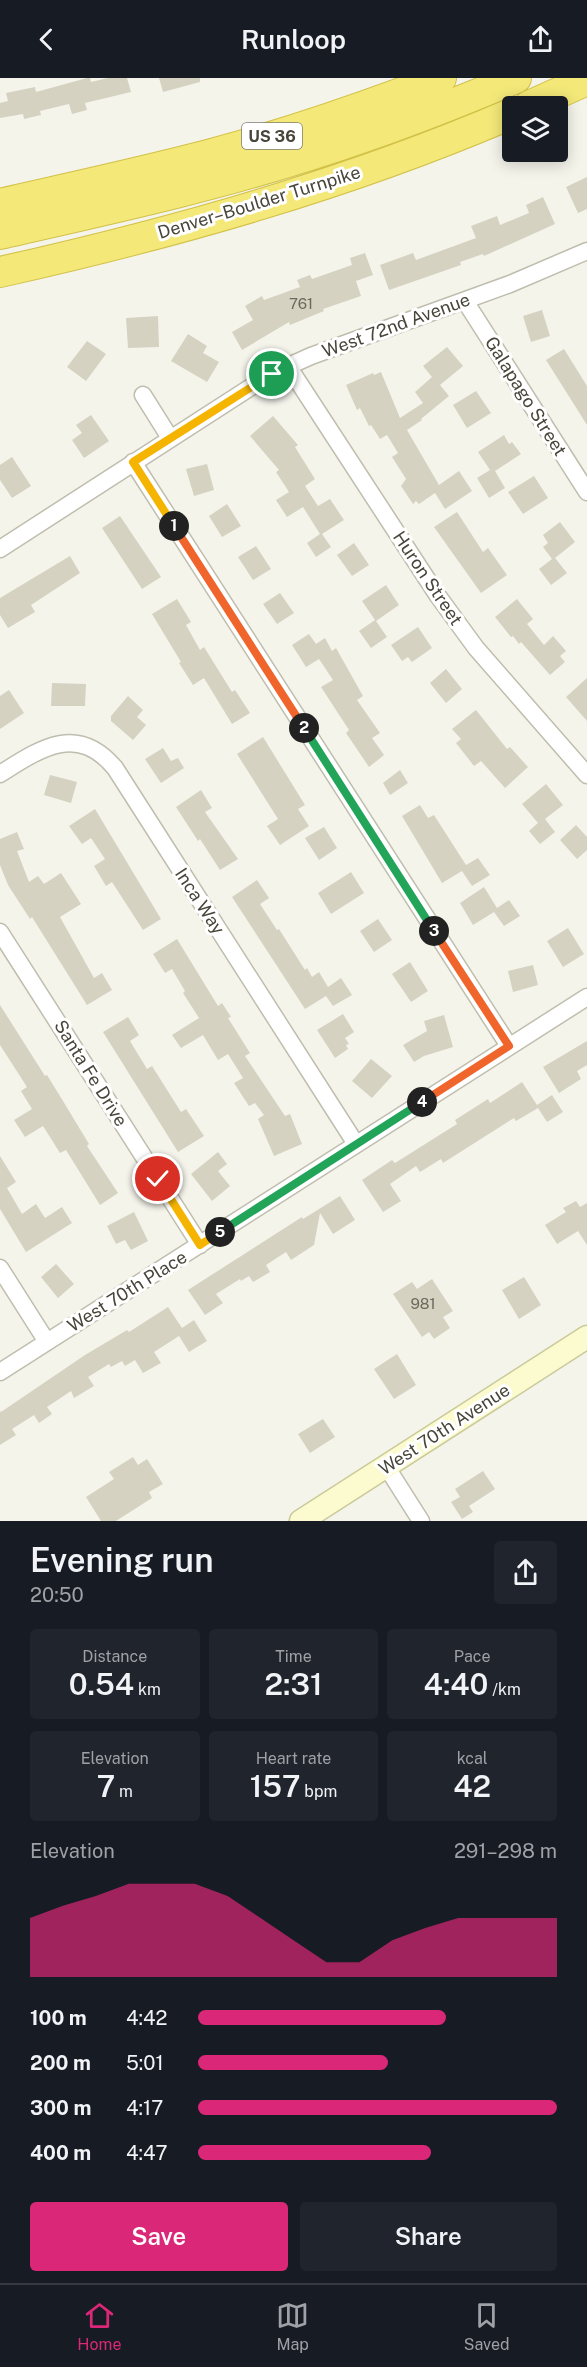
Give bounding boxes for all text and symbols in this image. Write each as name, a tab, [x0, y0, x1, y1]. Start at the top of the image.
icon: back	[30, 23, 63, 56]
text: Runloop	[241, 23, 346, 55]
icon: share	[524, 23, 557, 56]
map controls	[502, 96, 568, 162]
button: layers	[502, 96, 568, 162]
road number: US 36	[242, 123, 302, 149]
street label: Denver–Boulder Turnpike	[155, 161, 363, 243]
street label: West 72nd Avenue	[319, 288, 473, 362]
house number: 761	[289, 295, 313, 312]
street label: Galapago Street	[481, 332, 571, 460]
pin	[246, 348, 297, 399]
icon: arrive	[255, 357, 288, 390]
pin: 1	[159, 511, 189, 541]
text: 1	[171, 516, 177, 535]
street label: Huron Street	[389, 527, 467, 629]
pin: 2	[289, 713, 319, 743]
text: 2	[299, 718, 309, 737]
street label: Inca Way	[171, 864, 229, 938]
pin: 3	[419, 916, 449, 946]
text: 3	[429, 921, 439, 940]
street label: Santa Fe Drive	[50, 1016, 132, 1130]
pin: 4	[407, 1087, 437, 1117]
text: 4	[417, 1092, 427, 1111]
pin	[132, 1153, 183, 1204]
icon: check	[141, 1162, 174, 1195]
pin: 5	[205, 1217, 235, 1247]
text: 5	[215, 1222, 225, 1241]
street label: West 70th Place	[63, 1246, 191, 1336]
house number: 981	[410, 1295, 436, 1312]
street label: West 70th Avenue	[375, 1379, 513, 1479]
text: Evening run	[30, 1541, 213, 1579]
button: share	[494, 1541, 557, 1604]
text: 20:50	[30, 1583, 84, 1607]
text: Distance	[82, 1647, 147, 1666]
text: Time	[275, 1647, 312, 1666]
text: Pace	[454, 1647, 490, 1666]
text: 0.54	[69, 1666, 134, 1702]
text: 2:31	[264, 1666, 323, 1702]
text: 4:40	[424, 1666, 488, 1702]
text: km	[134, 1680, 161, 1699]
text: /km	[488, 1680, 521, 1699]
text: Elevation	[81, 1749, 149, 1768]
text: Heart rate	[256, 1749, 331, 1768]
text: kcal	[457, 1749, 488, 1768]
text: 7	[97, 1768, 115, 1804]
text: 157	[250, 1768, 300, 1804]
text: 42	[453, 1768, 491, 1804]
text: m	[115, 1782, 133, 1801]
text: bpm	[300, 1782, 337, 1801]
text: Elevation	[30, 1839, 115, 1863]
text: 291–298 m	[454, 1839, 557, 1863]
text: 100 m	[30, 2006, 87, 2030]
text: 4:42	[126, 2006, 167, 2030]
text: 200 m	[30, 2051, 91, 2075]
text: 5:01	[126, 2051, 164, 2075]
text: 300 m	[30, 2096, 91, 2120]
text: 4:17	[126, 2096, 163, 2120]
text: 400 m	[30, 2141, 91, 2165]
text: 4:47	[126, 2141, 168, 2165]
button: Save	[30, 2202, 288, 2271]
button: Share	[300, 2202, 557, 2271]
tab: Home	[77, 2299, 121, 2354]
tab: Map	[276, 2299, 309, 2354]
tab: Saved	[464, 2299, 510, 2354]

